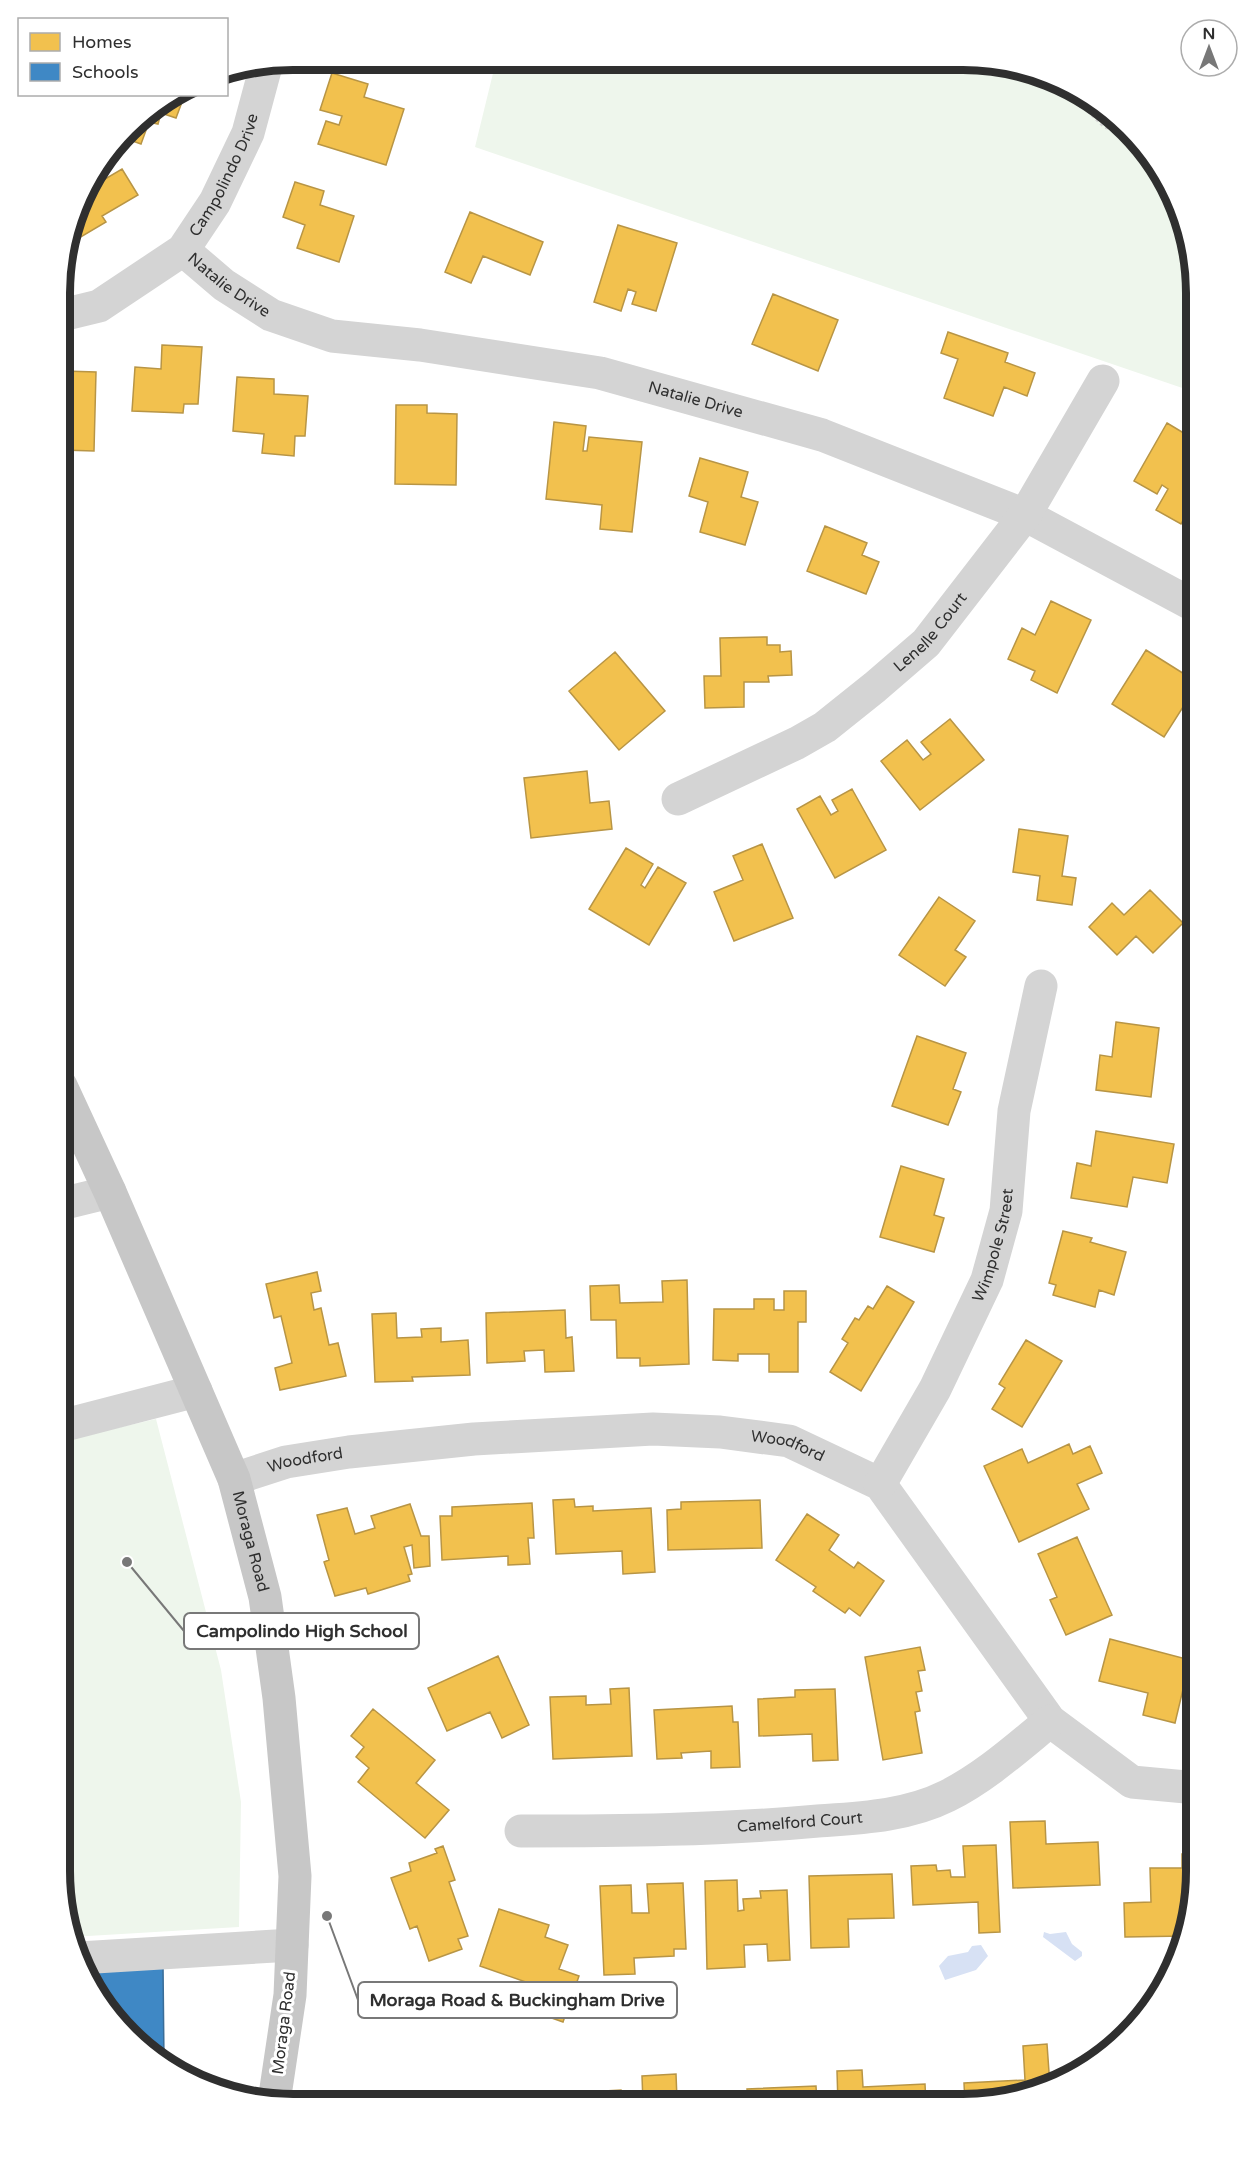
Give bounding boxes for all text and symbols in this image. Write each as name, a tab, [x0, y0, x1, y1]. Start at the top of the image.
legend	[18, 18, 228, 96]
north arrow	[1179, 18, 1239, 78]
text: N	[1203, 24, 1215, 44]
text: Homes	[72, 31, 132, 53]
text: Schools	[72, 61, 139, 83]
street label: Campolindo Drive	[185, 111, 263, 241]
street label: Natalie Drive	[184, 248, 274, 322]
street label: Natalie Drive	[646, 377, 745, 422]
street label: Lenelle Court	[889, 588, 971, 676]
street label: Wimpole Street	[968, 1188, 1018, 1305]
street label: Woodford	[750, 1426, 828, 1466]
street label: Woodford	[265, 1443, 344, 1477]
street label: Moraga Road	[228, 1489, 273, 1594]
callout: Campolindo High School	[184, 1613, 419, 1649]
text: Campolindo High School	[196, 1620, 408, 1642]
street label: Camelford Court	[736, 1808, 864, 1837]
street label: Moraga Road	[268, 1970, 300, 2076]
callout: Moraga Road & Buckingham Drive	[358, 1982, 677, 2018]
text: Moraga Road & Buckingham Drive	[369, 1989, 665, 2011]

